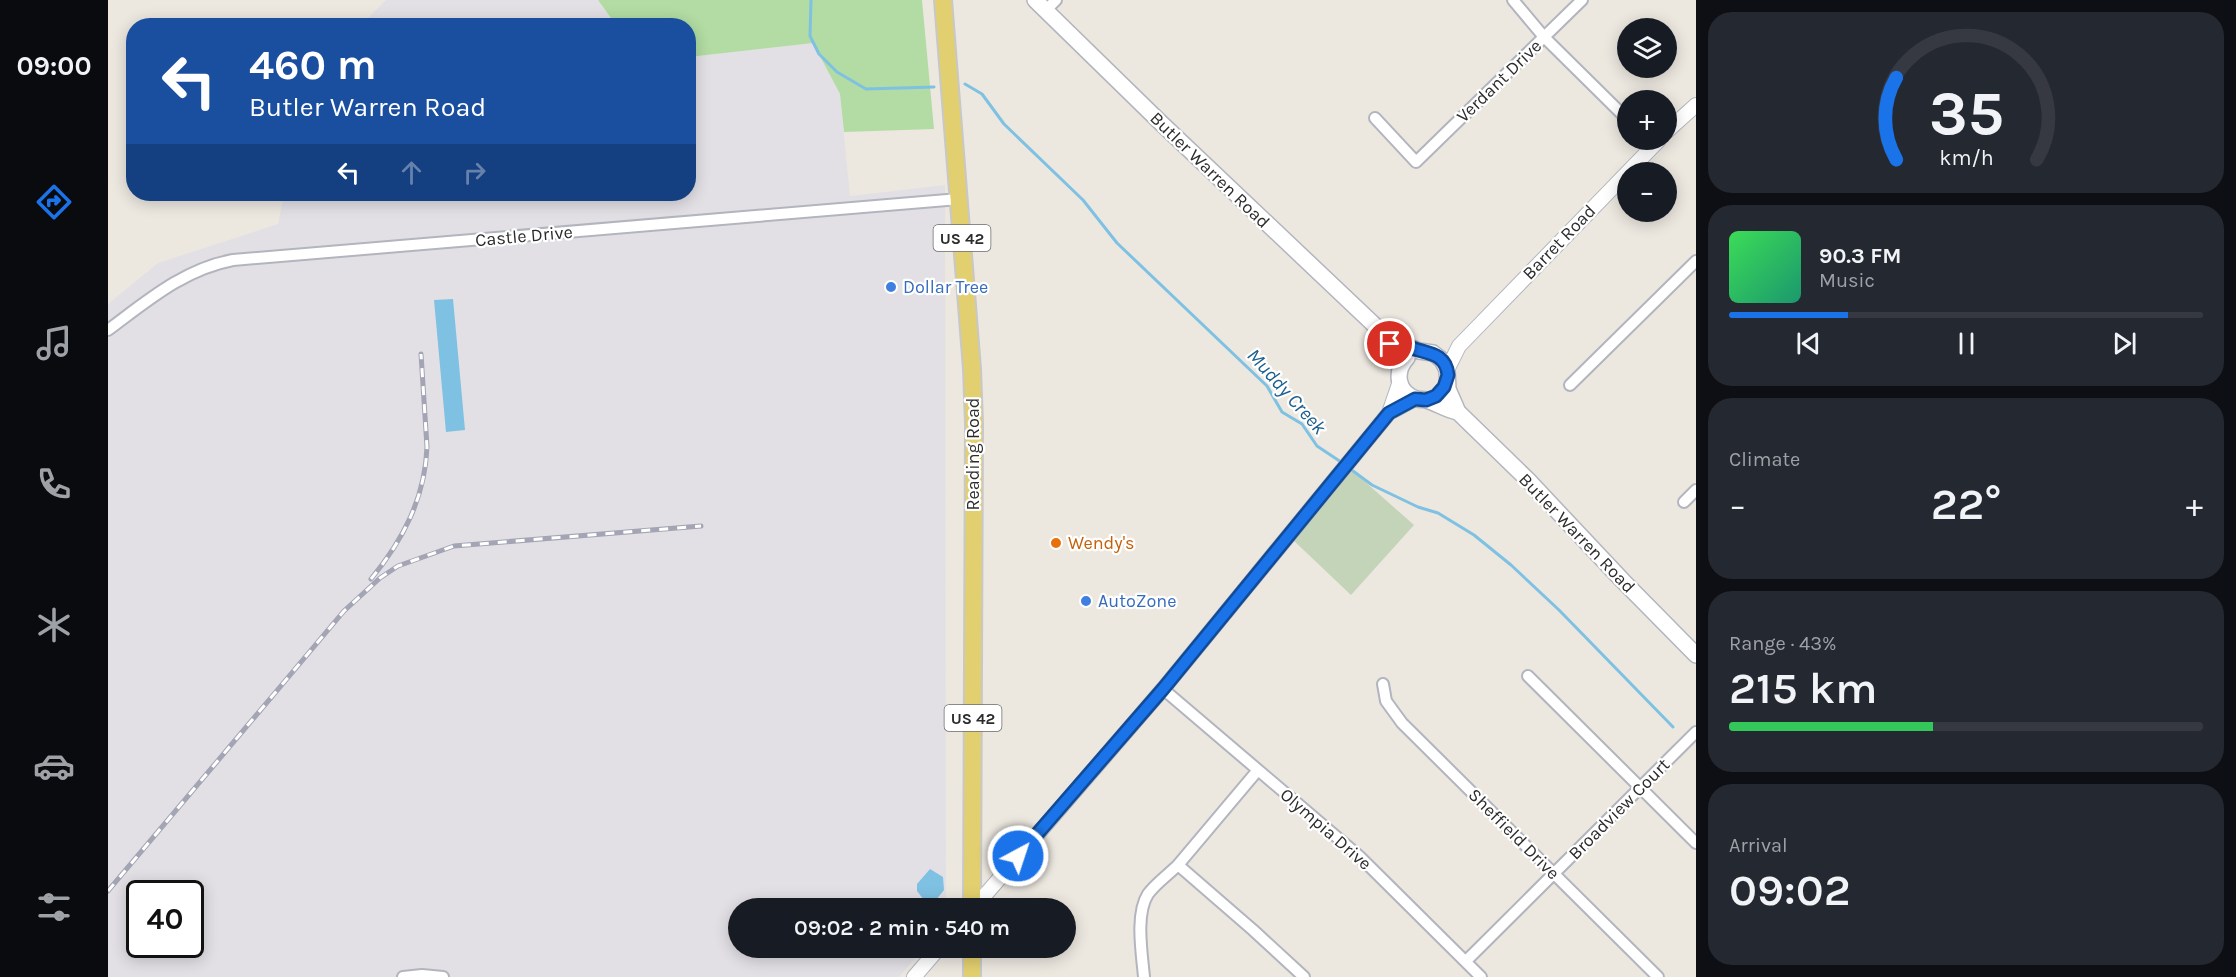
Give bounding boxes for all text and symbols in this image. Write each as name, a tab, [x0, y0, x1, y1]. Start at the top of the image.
map controls	[1617, 18, 1677, 222]
button: layers	[1617, 18, 1677, 78]
street label: Verdant Drive	[1452, 35, 1546, 127]
text: 460 m	[249, 40, 377, 90]
icon: left	[150, 42, 228, 120]
text: 09:00	[17, 50, 91, 82]
text: 35	[1928, 77, 2004, 150]
button: +	[1617, 90, 1677, 150]
text: Butler Warren Road	[249, 91, 486, 123]
street label: Butler Warren Road	[1145, 107, 1275, 233]
text: km/h	[1939, 145, 1993, 170]
icon: left	[332, 156, 365, 189]
icon: ahead	[395, 156, 428, 189]
icon: right	[458, 156, 491, 189]
button: −	[1617, 162, 1677, 222]
icon: directions	[33, 181, 75, 223]
street label: Barret Road	[1518, 200, 1600, 284]
street label: Castle Drive	[474, 221, 574, 251]
road number: US 42	[934, 225, 990, 251]
text: 90.3 FM	[1819, 243, 1902, 269]
text: Music	[1819, 269, 1875, 292]
place label: Dollar Tree	[903, 276, 988, 298]
marker: Dollar Tree	[884, 280, 898, 294]
pin	[1364, 318, 1415, 369]
icon: music	[33, 322, 75, 364]
icon: arrive	[1373, 327, 1406, 360]
icon: previous	[1792, 327, 1825, 360]
icon: pause	[1950, 327, 1983, 360]
icon: next	[2108, 327, 2141, 360]
water label: Muddy Creek	[1242, 344, 1332, 439]
street label: Reading Road	[962, 398, 984, 510]
text: Climate	[1729, 448, 1800, 471]
icon: phone	[33, 463, 75, 505]
street label: Butler Warren Road	[1514, 468, 1640, 598]
text: 22°	[1931, 478, 2001, 530]
text: −	[1729, 486, 1746, 524]
text: +	[2186, 486, 2203, 524]
place label: Wendy's	[1068, 532, 1135, 554]
marker: Wendy's	[1049, 536, 1063, 550]
place label: AutoZone	[1098, 590, 1176, 612]
marker: AutoZone	[1079, 594, 1093, 608]
icon: climate	[33, 604, 75, 646]
text: Range · 43%	[1729, 632, 1836, 655]
text: 215 km	[1729, 662, 1878, 714]
road number: US 42	[944, 705, 1002, 731]
icon: car	[33, 745, 75, 787]
street label: Broadview Court	[1564, 754, 1674, 864]
street label: Olympia Drive	[1276, 783, 1376, 875]
street label: Sheffield Drive	[1464, 784, 1564, 884]
position arrow	[986, 824, 1050, 888]
text: Arrival	[1729, 834, 1788, 857]
text: 09:02	[1729, 864, 1851, 916]
speed limit sign: 40	[126, 880, 204, 958]
icon: filters	[33, 886, 75, 928]
text: 09:02 · 2 min · 540 m	[794, 915, 1010, 941]

